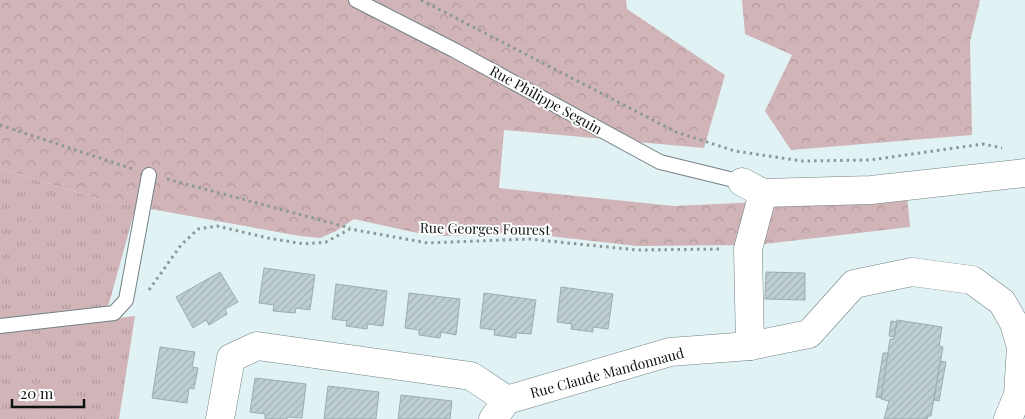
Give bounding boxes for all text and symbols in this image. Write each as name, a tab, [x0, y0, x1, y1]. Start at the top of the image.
street label: Rue Philippe Seguin	[487, 61, 606, 139]
street label: Rue Georges Fourest	[420, 218, 551, 239]
street label: Rue Claude Mandonnaud	[528, 343, 686, 402]
scale bar	[12, 376, 85, 408]
text: 20 m	[20, 383, 54, 403]

